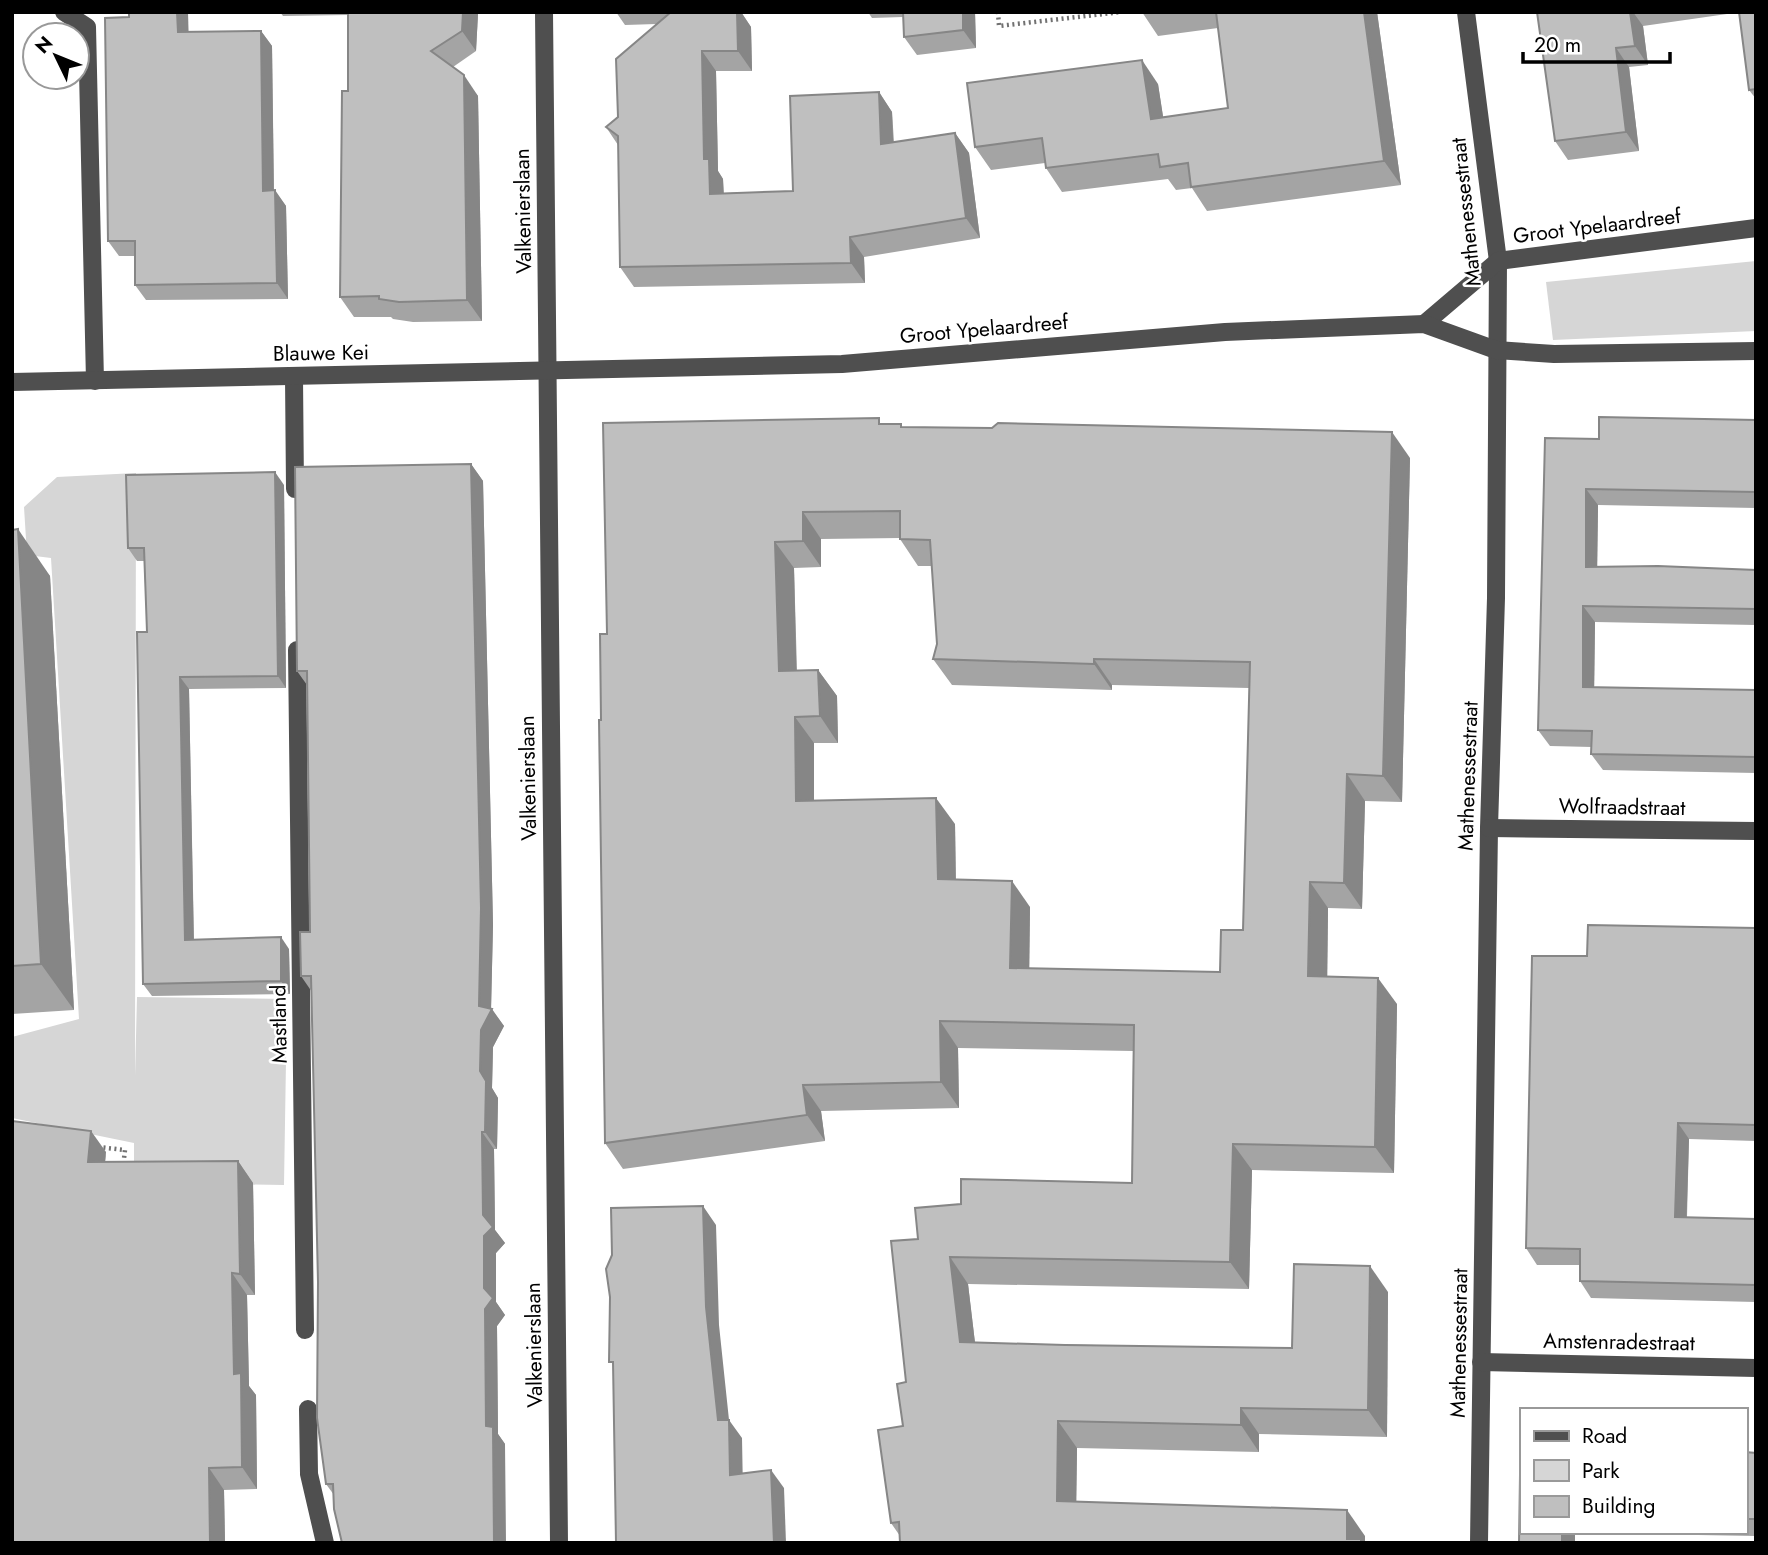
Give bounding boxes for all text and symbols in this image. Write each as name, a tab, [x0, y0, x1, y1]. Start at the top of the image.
north arrow	[21, 21, 91, 91]
scale bar	[1523, 21, 1670, 65]
text: N	[29, 30, 59, 59]
text: 20 m	[1534, 30, 1581, 60]
street label: Mathenessestraat	[1443, 136, 1489, 288]
street label: Valkenierslaan	[507, 148, 539, 274]
street label: Groot Ypelaardreef	[1511, 201, 1684, 251]
street label: Groot Ypelaardreef	[898, 307, 1070, 351]
street label: Blauwe Kei	[273, 337, 369, 369]
street label: Mathenessestraat	[1450, 701, 1486, 851]
street label: Valkenierslaan	[512, 715, 544, 841]
street label: Wolfraadstraat	[1558, 791, 1686, 823]
street label: Mastland	[263, 984, 295, 1064]
street label: Mathenessestraat	[1443, 1268, 1475, 1418]
street label: Valkenierslaan	[518, 1282, 550, 1408]
street label: Amstenradestraat	[1543, 1326, 1695, 1358]
legend	[1520, 1408, 1747, 1534]
text: Road	[1582, 1421, 1627, 1451]
text: Park	[1582, 1456, 1620, 1486]
text: Building	[1582, 1491, 1655, 1521]

